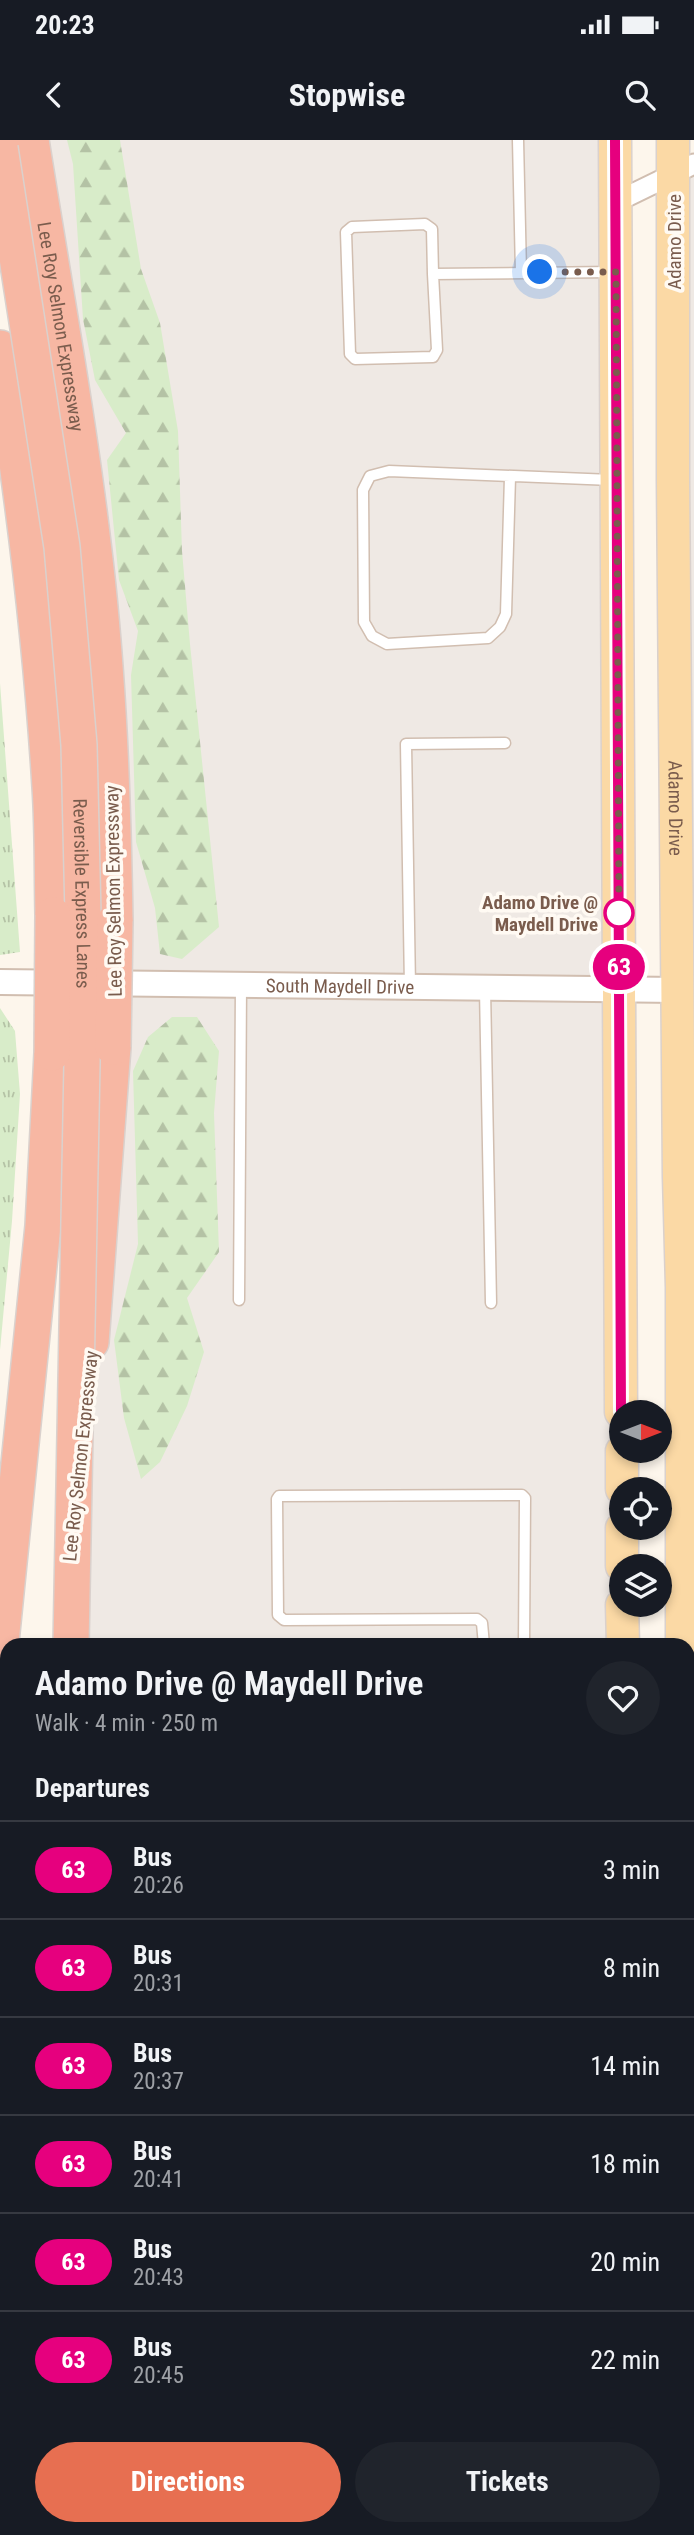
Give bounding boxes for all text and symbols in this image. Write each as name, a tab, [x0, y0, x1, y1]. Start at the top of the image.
text: 20:23	[35, 10, 95, 40]
icon: back	[35, 76, 73, 114]
text: Stopwise	[289, 76, 405, 114]
icon: search	[621, 76, 659, 114]
street label: Adamo Drive	[663, 194, 686, 290]
street label: Lee Roy Selmon Expressway	[32, 220, 89, 433]
your location	[522, 254, 557, 289]
street label: Adamo Drive	[663, 760, 687, 856]
street label: Lee Roy Selmon Expressway	[100, 785, 127, 997]
street label: Reversible Express Lanes	[68, 798, 95, 989]
place label: Adamo Drive @ Maydell Drive	[482, 891, 598, 936]
marker: Adamo Drive @ Maydell Drive	[604, 898, 634, 928]
line badge: 63	[588, 944, 650, 990]
text: 63	[607, 953, 631, 981]
street label: South Maydell Drive	[266, 974, 414, 999]
street label: Lee Roy Selmon Expressway	[58, 1349, 103, 1563]
north arrow	[609, 1400, 672, 1463]
map controls	[609, 1400, 672, 1617]
button: locate	[609, 1477, 672, 1540]
button: layers	[609, 1554, 672, 1617]
button: heart	[586, 1661, 660, 1735]
text: Adamo Drive @ Maydell Drive	[35, 1664, 423, 1703]
text: Walk · 4 min · 250 m	[35, 1710, 218, 1737]
text: Departures	[35, 1773, 150, 1803]
text: Bus	[133, 1842, 172, 1872]
text: 3 min	[603, 1855, 660, 1885]
text: 63	[61, 1856, 86, 1884]
text: 20:26	[133, 1872, 184, 1899]
text: Bus	[133, 1940, 172, 1970]
text: 8 min	[603, 1953, 660, 1983]
text: 63	[61, 1954, 86, 1982]
text: 20:31	[133, 1970, 184, 1997]
text: Bus	[133, 2038, 172, 2068]
text: 14 min	[590, 2051, 660, 2081]
text: 63	[61, 2052, 86, 2080]
text: 20:37	[133, 2068, 184, 2095]
text: Bus	[133, 2136, 172, 2166]
text: 18 min	[590, 2149, 660, 2179]
text: 63	[61, 2150, 86, 2178]
text: 20:41	[133, 2166, 184, 2193]
text: Bus	[133, 2234, 172, 2264]
text: 20 min	[590, 2247, 660, 2277]
text: 63	[61, 2248, 86, 2276]
text: 20:43	[133, 2264, 184, 2291]
text: Bus	[133, 2332, 172, 2362]
text: 22 min	[590, 2345, 660, 2375]
text: 63	[61, 2346, 86, 2374]
text: 20:45	[133, 2362, 184, 2389]
button: Directions	[35, 2442, 341, 2522]
button: Tickets	[355, 2442, 660, 2522]

